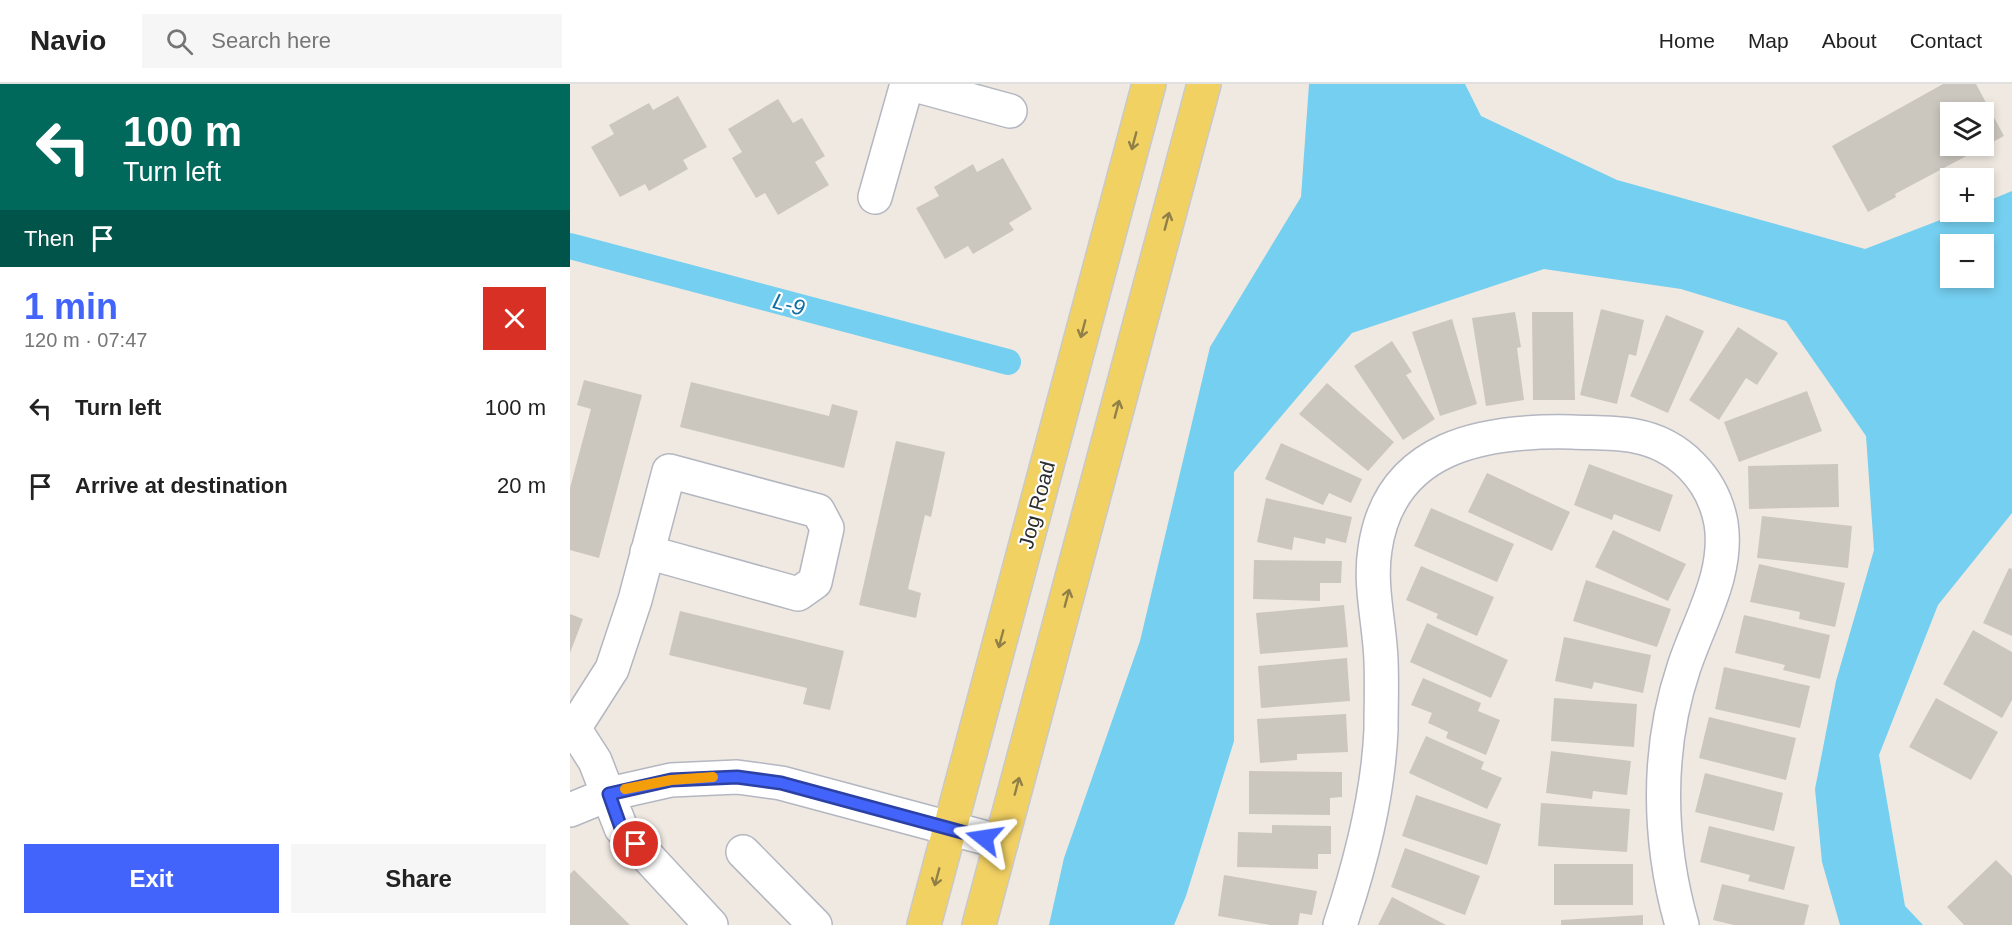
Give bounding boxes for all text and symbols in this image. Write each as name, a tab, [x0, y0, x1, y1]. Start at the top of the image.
search box	[142, 14, 562, 68]
text: Navio	[30, 25, 106, 56]
icon: search	[163, 25, 196, 58]
text: Search here	[211, 28, 331, 53]
text: Home	[1659, 29, 1715, 52]
text: Map	[1748, 29, 1789, 52]
text: About	[1822, 29, 1877, 52]
text: Contact	[1910, 29, 1982, 52]
map controls	[1940, 102, 1994, 288]
button: layers	[1940, 102, 1994, 156]
icon: left	[24, 108, 102, 186]
text: 100 m	[123, 108, 242, 155]
one-way arrow	[1127, 131, 1139, 150]
text: Turn left	[123, 157, 221, 187]
button: +	[1940, 168, 1994, 222]
one-way arrow	[1162, 212, 1173, 231]
icon: arrive	[86, 222, 119, 255]
text: Then	[24, 226, 74, 251]
button: −	[1940, 234, 1994, 288]
text: 1 min	[24, 286, 118, 327]
button: close	[483, 287, 546, 350]
water label: L-9	[770, 288, 807, 321]
one-way arrow	[1077, 319, 1089, 338]
text: 120 m · 07:47	[24, 329, 147, 351]
icon: left	[24, 392, 57, 425]
text: Turn left	[75, 395, 161, 420]
text: 100 m	[485, 395, 546, 420]
one-way arrow	[1112, 400, 1123, 419]
street label: Jog Road	[1014, 458, 1059, 551]
icon: arrive	[24, 470, 57, 503]
text: Arrive at destination	[75, 473, 288, 498]
text: 20 m	[497, 473, 546, 498]
one-way arrow	[1061, 588, 1073, 607]
one-way arrow	[994, 629, 1006, 648]
one-way arrow	[1011, 777, 1023, 796]
position arrow	[952, 806, 1016, 870]
pin	[610, 818, 661, 869]
icon: arrive	[619, 827, 652, 860]
button: Exit	[24, 844, 279, 913]
button: Share	[291, 844, 546, 913]
one-way arrow	[931, 867, 942, 886]

